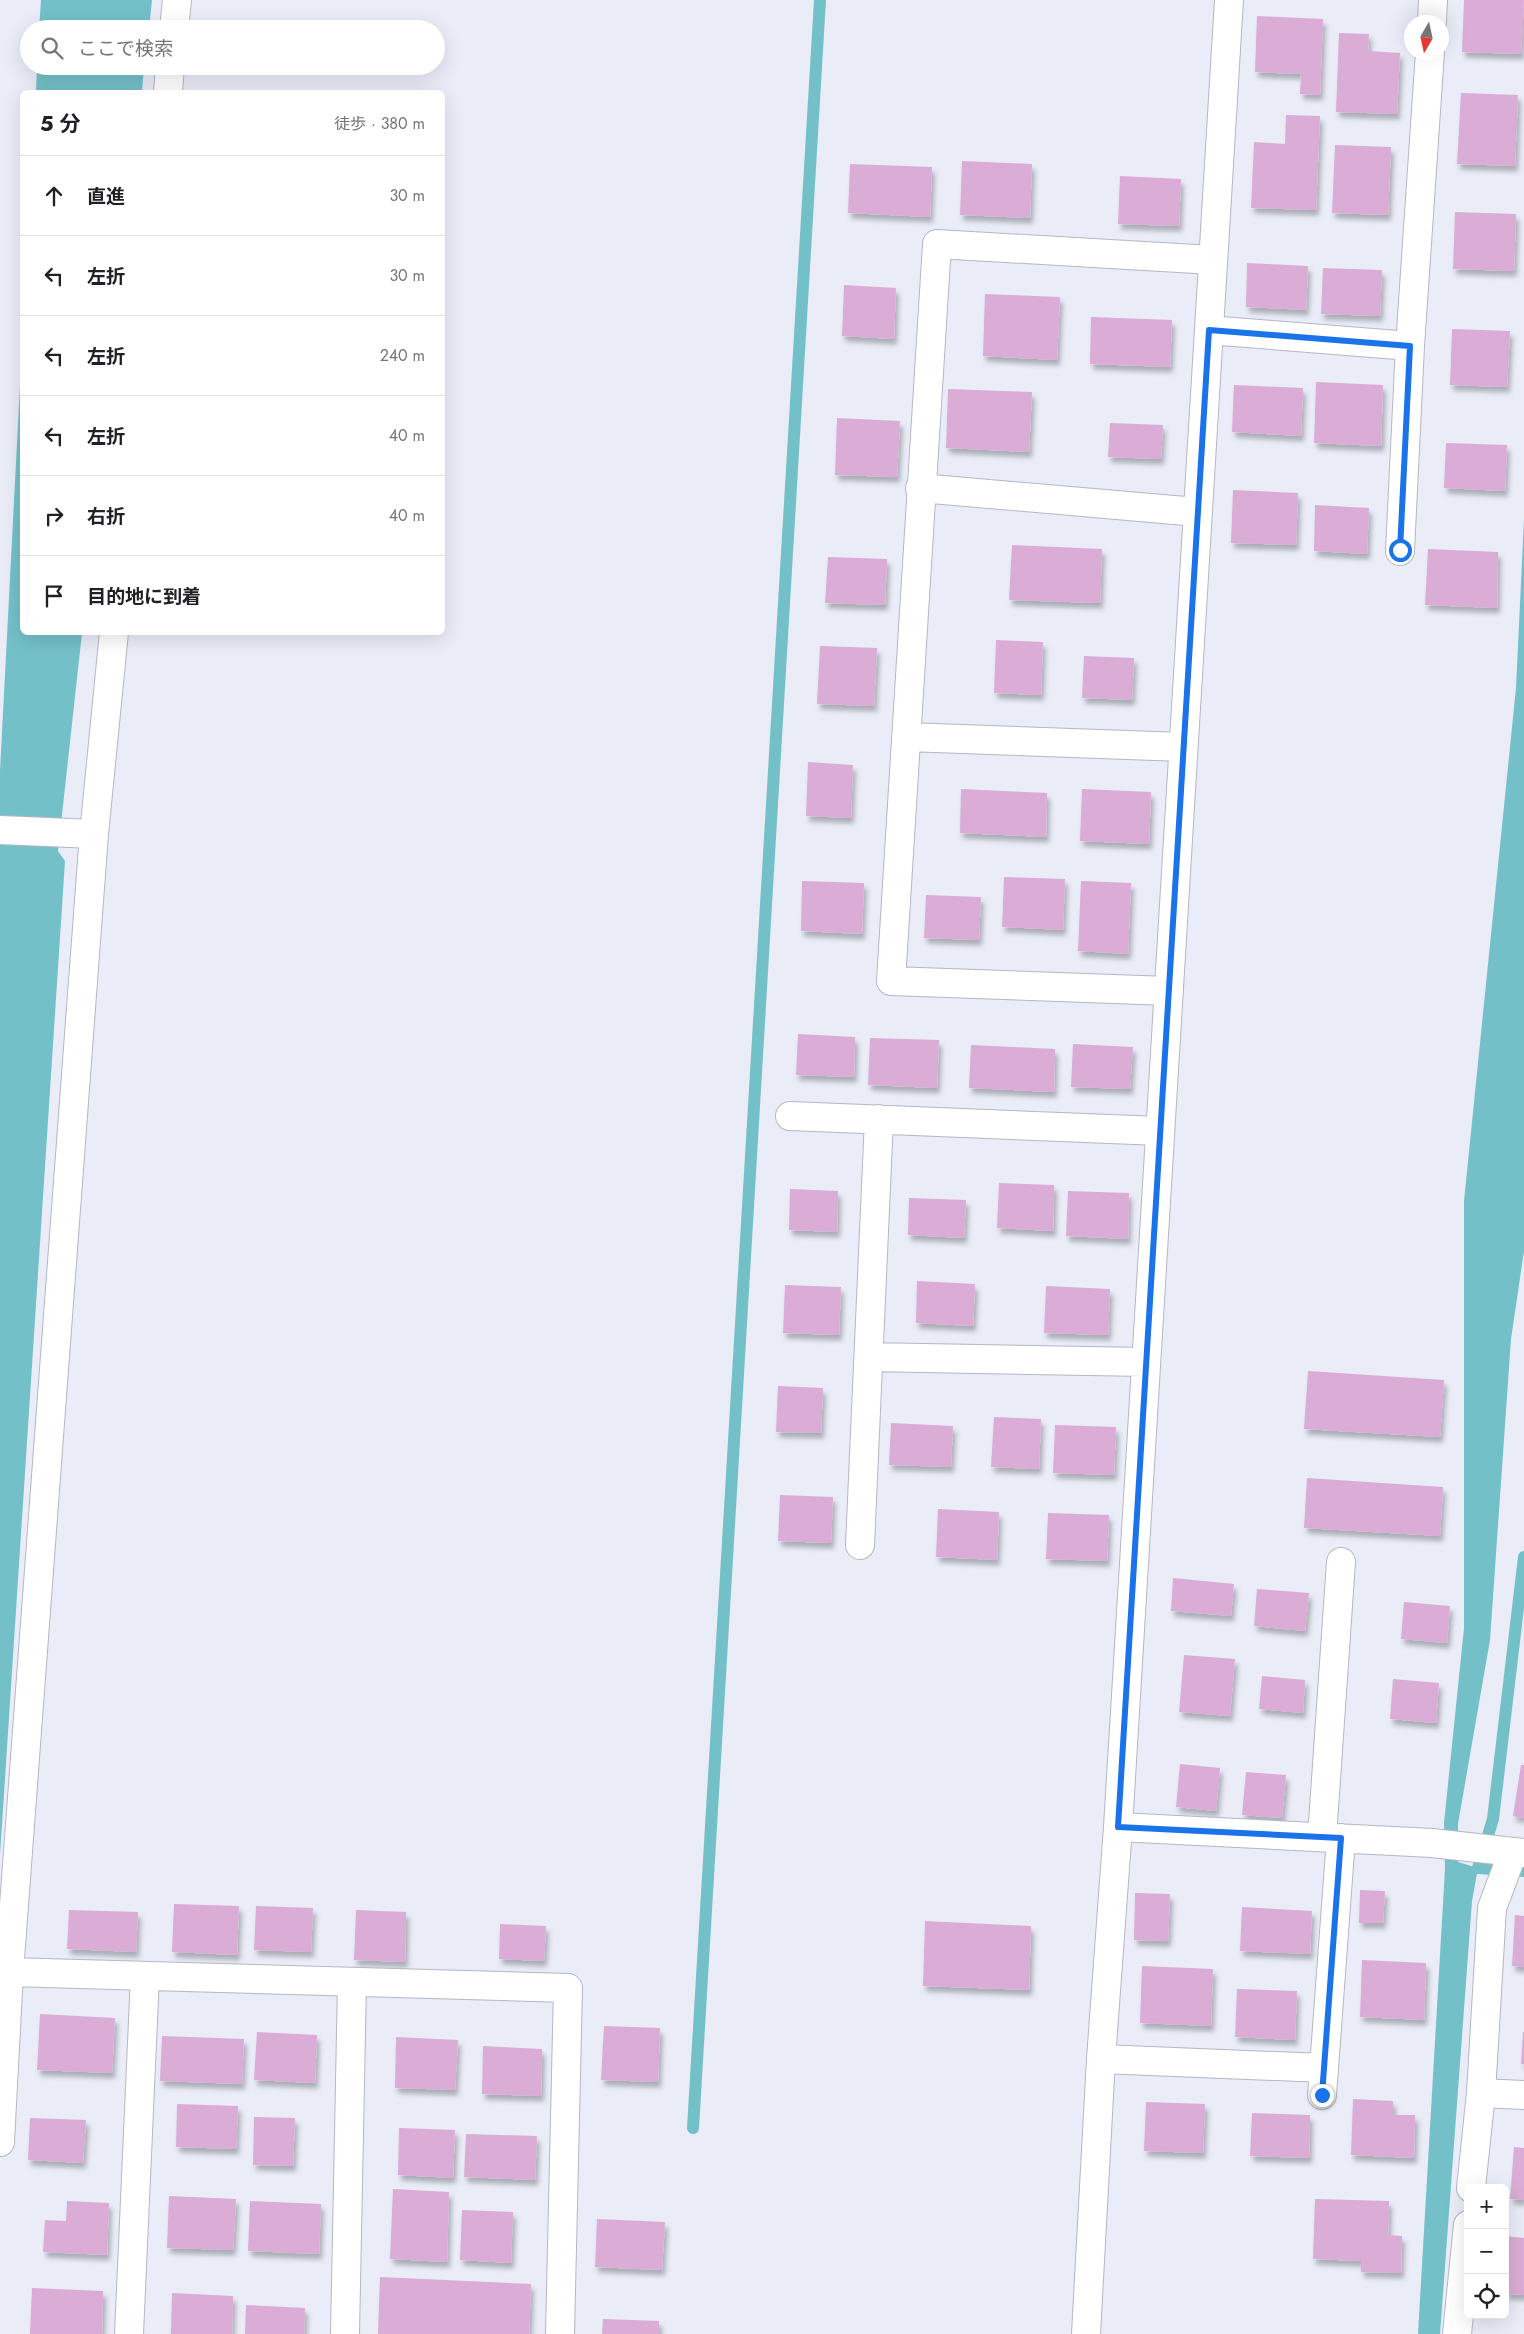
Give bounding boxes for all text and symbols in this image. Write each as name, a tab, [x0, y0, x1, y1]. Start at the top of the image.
north arrow	[1404, 15, 1449, 60]
search box	[20, 20, 445, 75]
icon: search	[38, 34, 66, 62]
text: ここで検索	[78, 35, 173, 62]
text: 5 分	[40, 109, 81, 139]
text: 徒歩 · 380 m	[334, 112, 425, 135]
icon: ahead	[40, 182, 68, 210]
text: 直進	[87, 183, 125, 210]
text: 30 m	[389, 184, 425, 207]
icon: left	[40, 262, 68, 290]
text: 左折	[87, 263, 125, 290]
text: 30 m	[389, 264, 425, 287]
icon: left	[40, 342, 68, 370]
text: 左折	[87, 343, 125, 370]
text: 240 m	[380, 344, 425, 367]
icon: left	[40, 422, 68, 450]
text: 左折	[87, 423, 125, 450]
text: 40 m	[389, 424, 425, 447]
icon: right	[40, 502, 68, 530]
text: 右折	[87, 503, 125, 530]
text: 40 m	[389, 504, 425, 527]
route start	[1389, 539, 1412, 562]
icon: arrive	[40, 582, 68, 610]
text: 目的地に到着	[87, 583, 201, 610]
route end	[1311, 2084, 1334, 2107]
map controls	[1464, 2184, 1509, 2319]
button: +	[1464, 2184, 1509, 2229]
button: −	[1464, 2229, 1509, 2274]
button: locate	[1464, 2274, 1509, 2319]

